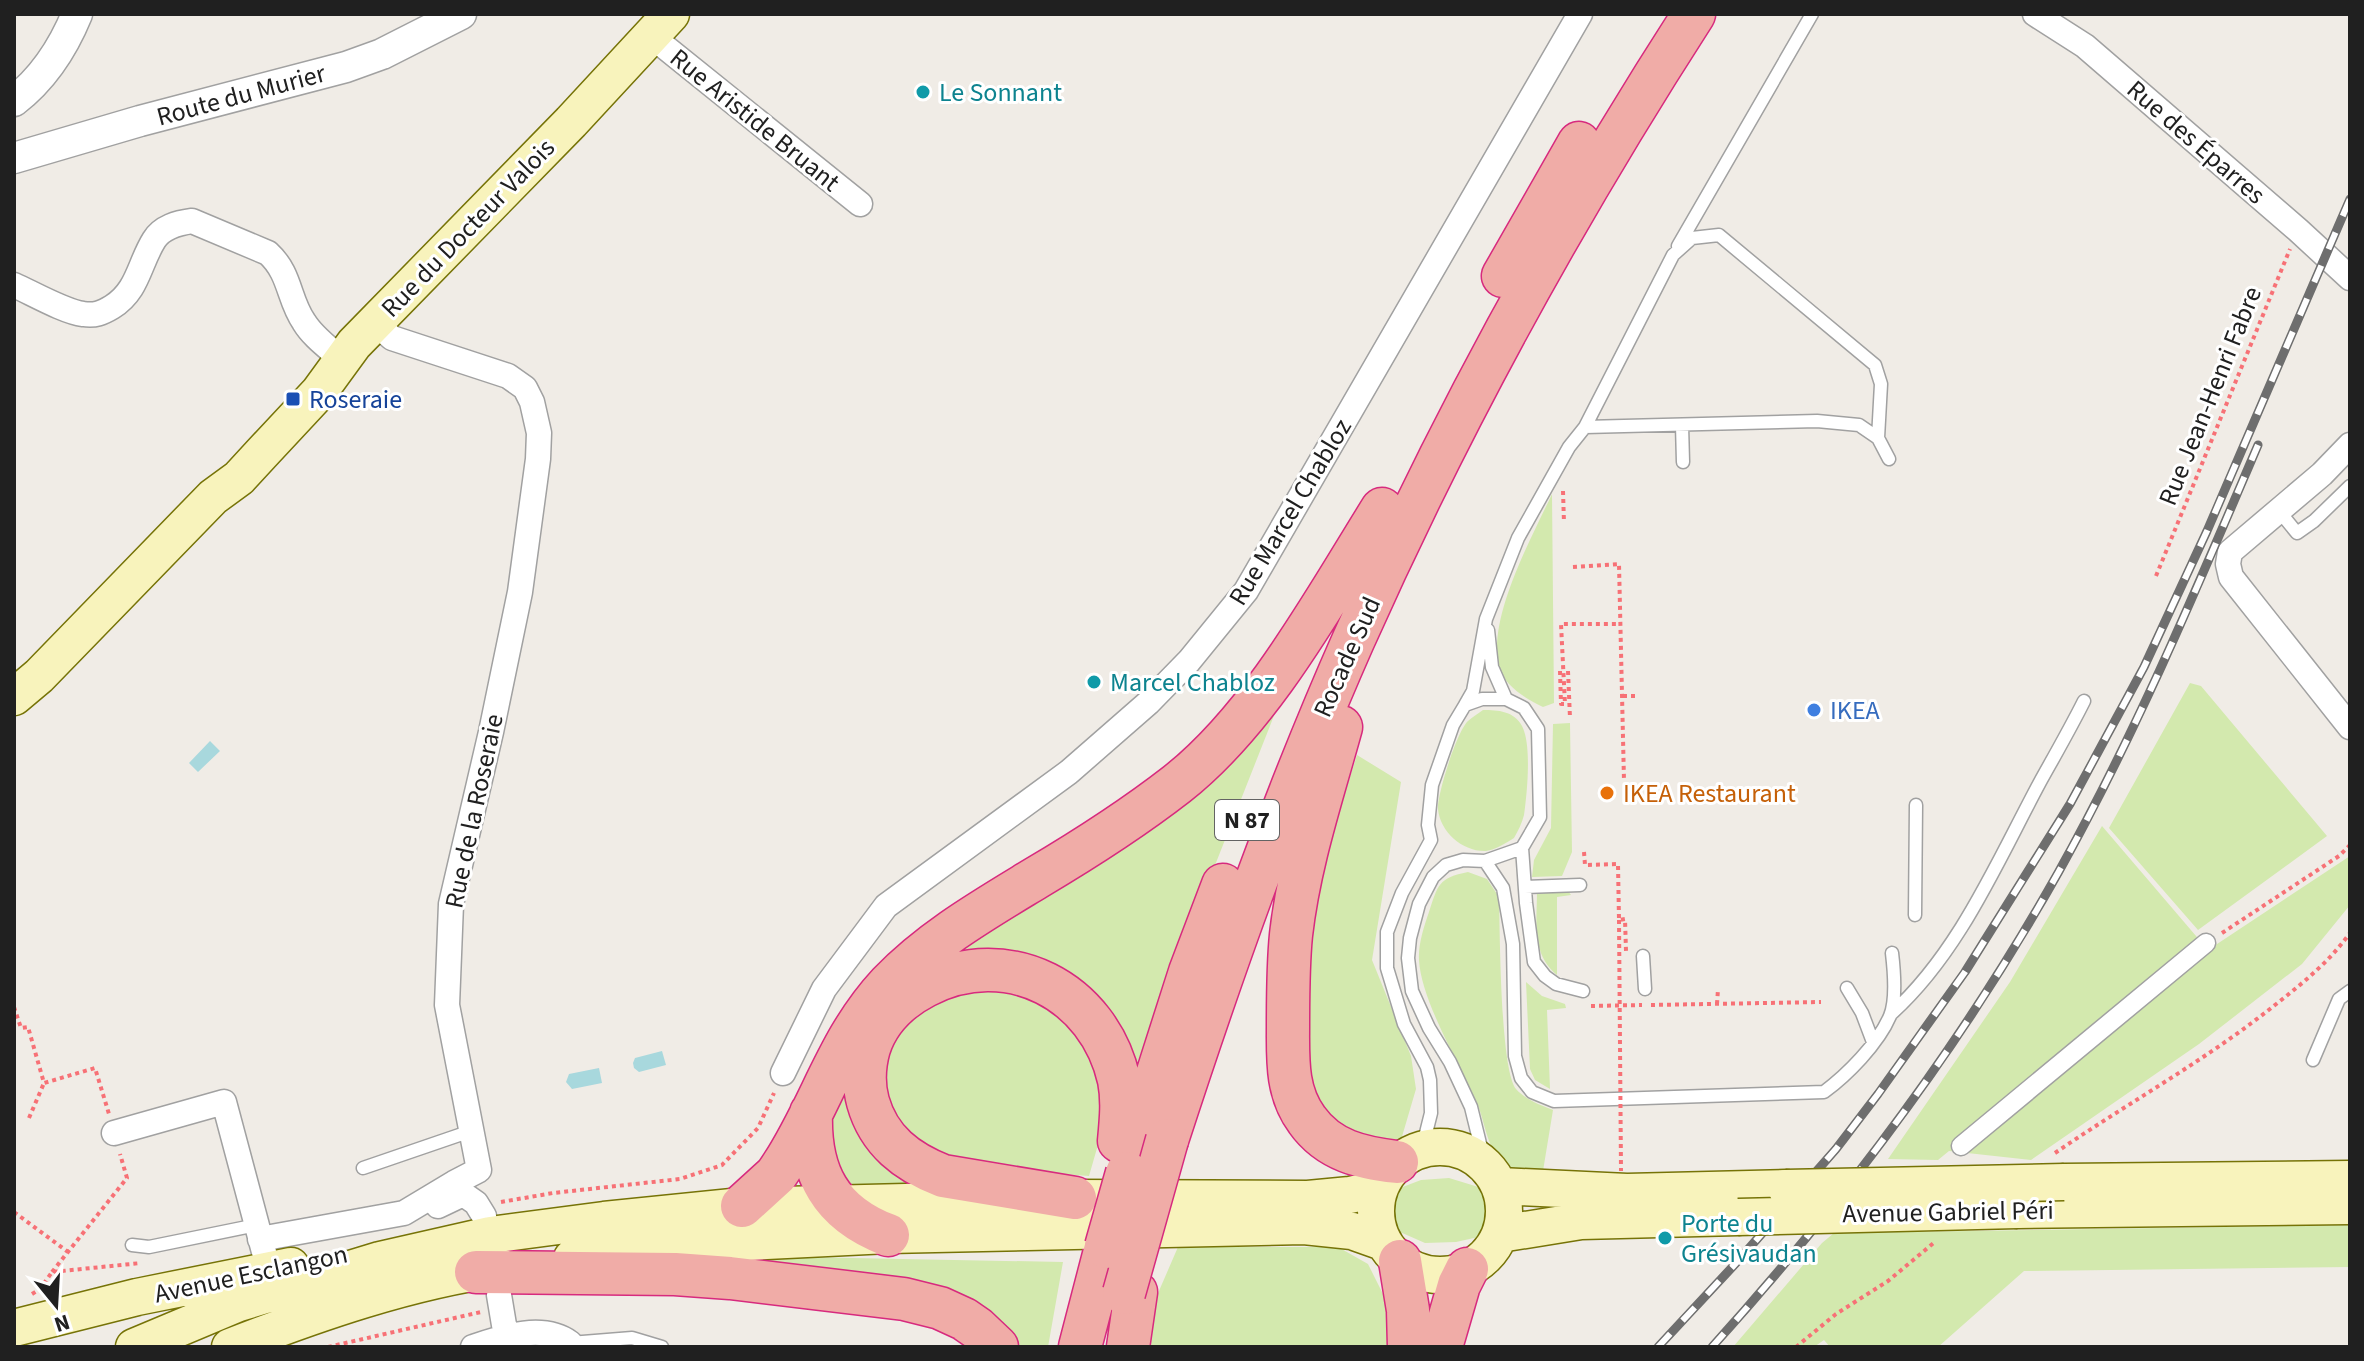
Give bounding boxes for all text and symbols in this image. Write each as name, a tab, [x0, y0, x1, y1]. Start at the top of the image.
street label: Rue Aristide Bruant	[662, 40, 848, 200]
street label: Route du Murier	[152, 54, 330, 135]
street label: Rue des Éparres	[2119, 71, 2273, 213]
place label: Le Sonnant	[939, 74, 1062, 111]
marker: Le Sonnant	[914, 83, 932, 101]
street label: Rue du Docteur Valois	[373, 130, 563, 326]
street label: Rue Jean-Henri Fabre	[2149, 281, 2271, 511]
place label: Roseraie	[309, 381, 402, 418]
marker: Roseraie	[284, 390, 302, 408]
street label: Rue Marcel Chabloz	[1220, 412, 1360, 612]
street label: Rocade Sud	[1304, 591, 1390, 723]
place label: Marcel Chabloz	[1110, 664, 1275, 701]
marker: Marcel Chabloz	[1085, 673, 1103, 691]
place label: IKEA	[1830, 692, 1881, 729]
marker: IKEA	[1805, 701, 1823, 719]
street label: Rue de la Roseraie	[435, 710, 513, 912]
place label: IKEA Restaurant	[1623, 775, 1796, 812]
marker: IKEA Restaurant	[1598, 784, 1616, 802]
road number: N 87	[1215, 800, 1279, 840]
street label: Avenue Gabriel Péri	[1842, 1192, 2054, 1232]
place label: Porte du Grésivaudan	[1681, 1205, 1817, 1272]
marker: Porte du Grésivaudan	[1656, 1229, 1674, 1247]
street label: Avenue Esclangon	[151, 1235, 351, 1313]
north arrow	[16, 1265, 96, 1345]
text: N	[50, 1306, 74, 1341]

